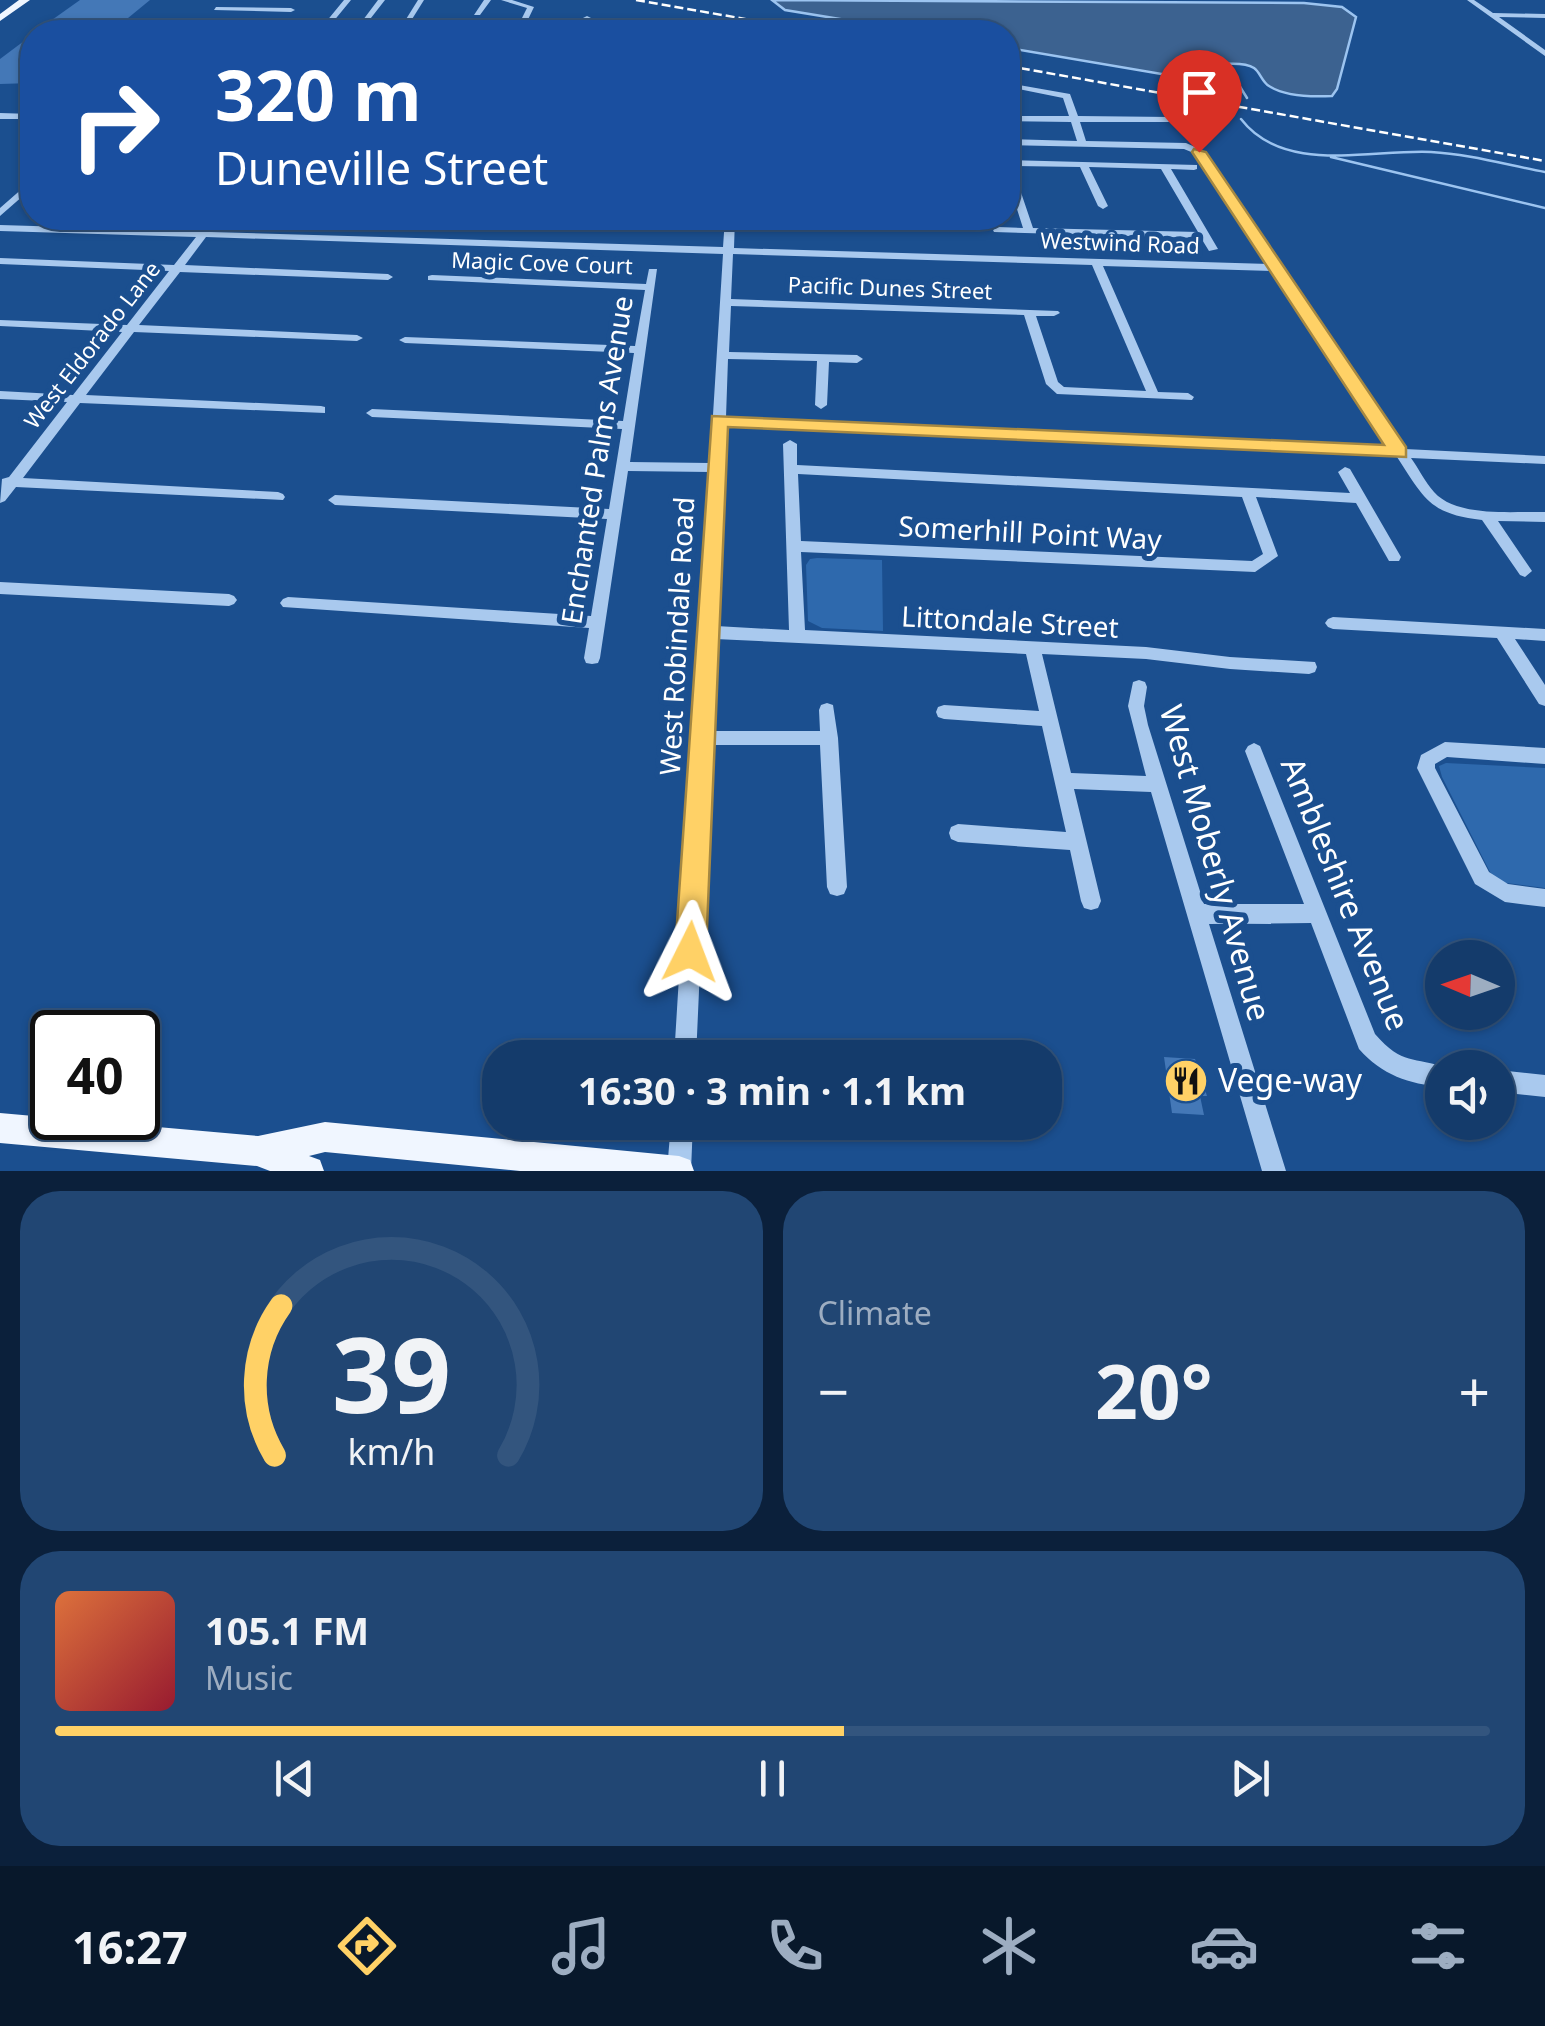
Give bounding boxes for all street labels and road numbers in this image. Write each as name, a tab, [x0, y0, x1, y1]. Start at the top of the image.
street label: Westwind Road	[1040, 224, 1200, 260]
street label: Magic Cove Court	[451, 244, 633, 280]
street label: West Eldorado Lane	[16, 254, 166, 434]
street label: Pacific Dunes Street	[787, 268, 993, 306]
street label: Enchanted Palms Avenue	[551, 293, 641, 627]
street label: West Robindale Road	[650, 496, 702, 776]
street label: Somerhill Point Way	[898, 506, 1163, 558]
street label: Littondale Street	[900, 596, 1120, 646]
street label: West Moberly Avenue	[1151, 700, 1282, 1026]
street label: Ambleshire Avenue	[1272, 750, 1421, 1036]

